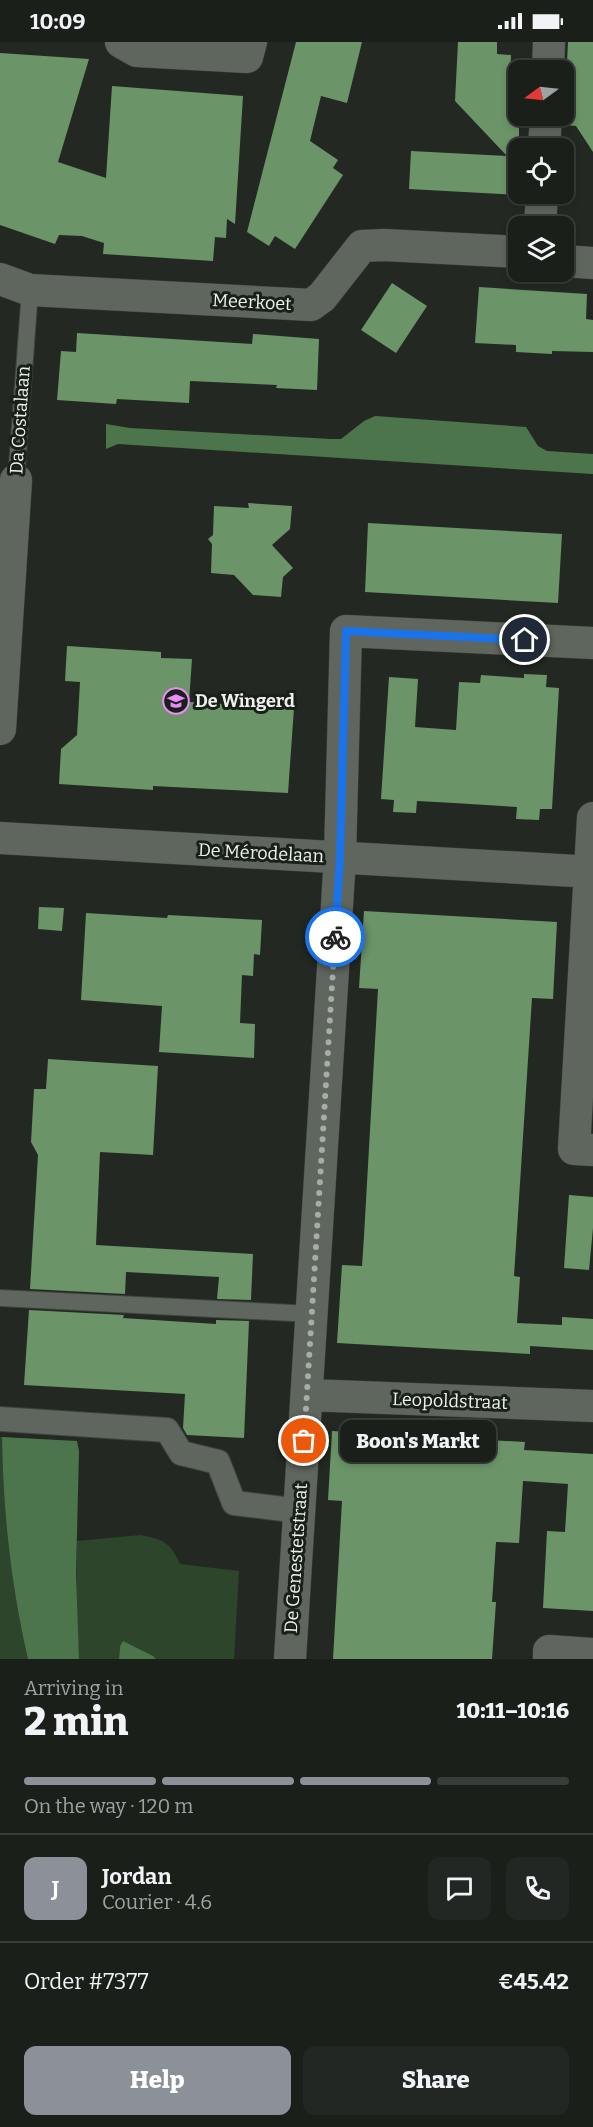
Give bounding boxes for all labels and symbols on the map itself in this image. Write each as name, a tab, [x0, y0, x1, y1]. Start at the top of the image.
north arrow	[508, 60, 574, 126]
street label: Meerkoet	[212, 289, 293, 315]
street label: Da Costalaan	[5, 365, 35, 475]
pin	[499, 614, 550, 665]
school or university icon: De Wingerd	[161, 686, 191, 716]
place label: De Wingerd	[195, 690, 295, 712]
street label: De Mérodelaan	[197, 839, 325, 867]
courier	[305, 907, 365, 967]
street label: Leopoldstraat	[392, 1388, 509, 1414]
pin	[278, 1415, 329, 1466]
callout: Boon's Markt	[340, 1420, 496, 1462]
street label: De Genestetstraat	[280, 1482, 312, 1634]

